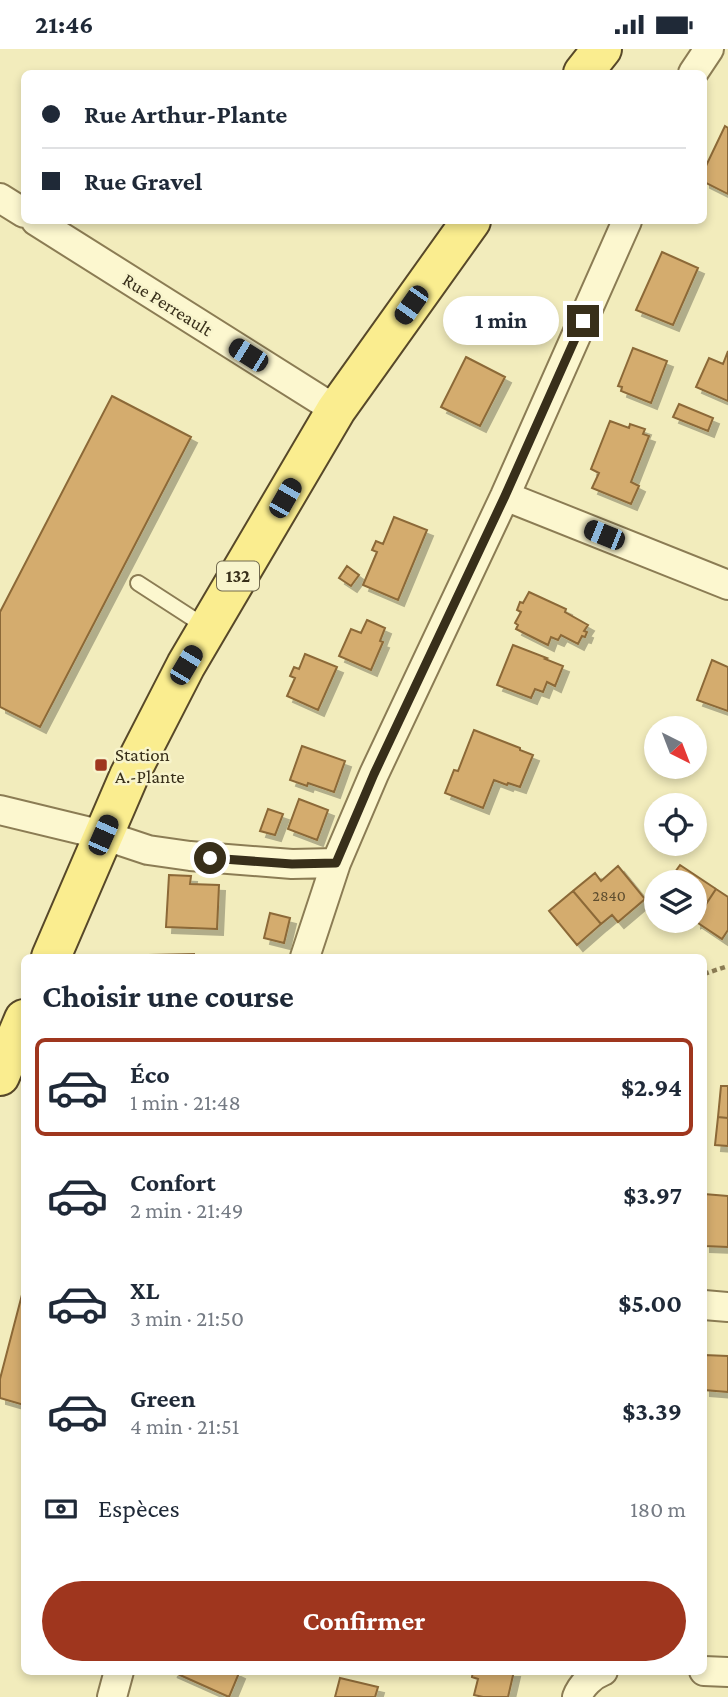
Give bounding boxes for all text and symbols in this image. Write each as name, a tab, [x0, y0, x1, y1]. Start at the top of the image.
text: 21:46	[35, 10, 93, 39]
text: Rue Arthur-Plante	[84, 100, 287, 129]
text: Rue Gravel	[84, 167, 202, 196]
street label: Rue Perreault	[119, 269, 217, 341]
car	[391, 282, 432, 328]
callout: 1 min	[443, 296, 558, 345]
route end	[567, 305, 599, 337]
text: 1 min	[475, 307, 527, 333]
car	[225, 335, 272, 375]
car	[266, 475, 305, 521]
car	[581, 517, 628, 553]
road number: 132	[217, 561, 259, 591]
car	[167, 642, 206, 688]
north arrow	[644, 716, 707, 779]
map controls	[644, 716, 707, 933]
place label: Station A.-Plante	[115, 744, 185, 787]
marker: Station A.-Plante	[93, 757, 109, 773]
button: locate	[644, 793, 707, 856]
car	[85, 812, 122, 858]
route start	[194, 842, 226, 874]
button: layers	[644, 870, 707, 933]
house number: 2840	[592, 887, 626, 904]
text: Choisir une course	[42, 978, 294, 1014]
icon: car	[46, 1056, 109, 1119]
text: Éco	[130, 1060, 170, 1089]
text: $2.94	[621, 1073, 682, 1102]
text: 1 min · 21:48	[130, 1089, 241, 1115]
icon: car	[46, 1164, 109, 1227]
text: Confort	[130, 1168, 216, 1197]
text: $3.97	[623, 1181, 682, 1210]
text: 2 min · 21:49	[130, 1197, 243, 1223]
icon: car	[46, 1272, 109, 1335]
text: XL	[130, 1276, 159, 1305]
text: $5.00	[618, 1289, 682, 1318]
text: 3 min · 21:50	[130, 1305, 244, 1331]
icon: car	[46, 1380, 109, 1443]
text: Green	[130, 1384, 196, 1413]
text: $3.39	[622, 1397, 682, 1426]
text: 4 min · 21:51	[130, 1413, 239, 1439]
icon: cash	[42, 1490, 80, 1528]
text: Espèces	[98, 1494, 180, 1523]
text: 180 m	[630, 1496, 686, 1522]
button: Confirmer	[42, 1581, 686, 1661]

